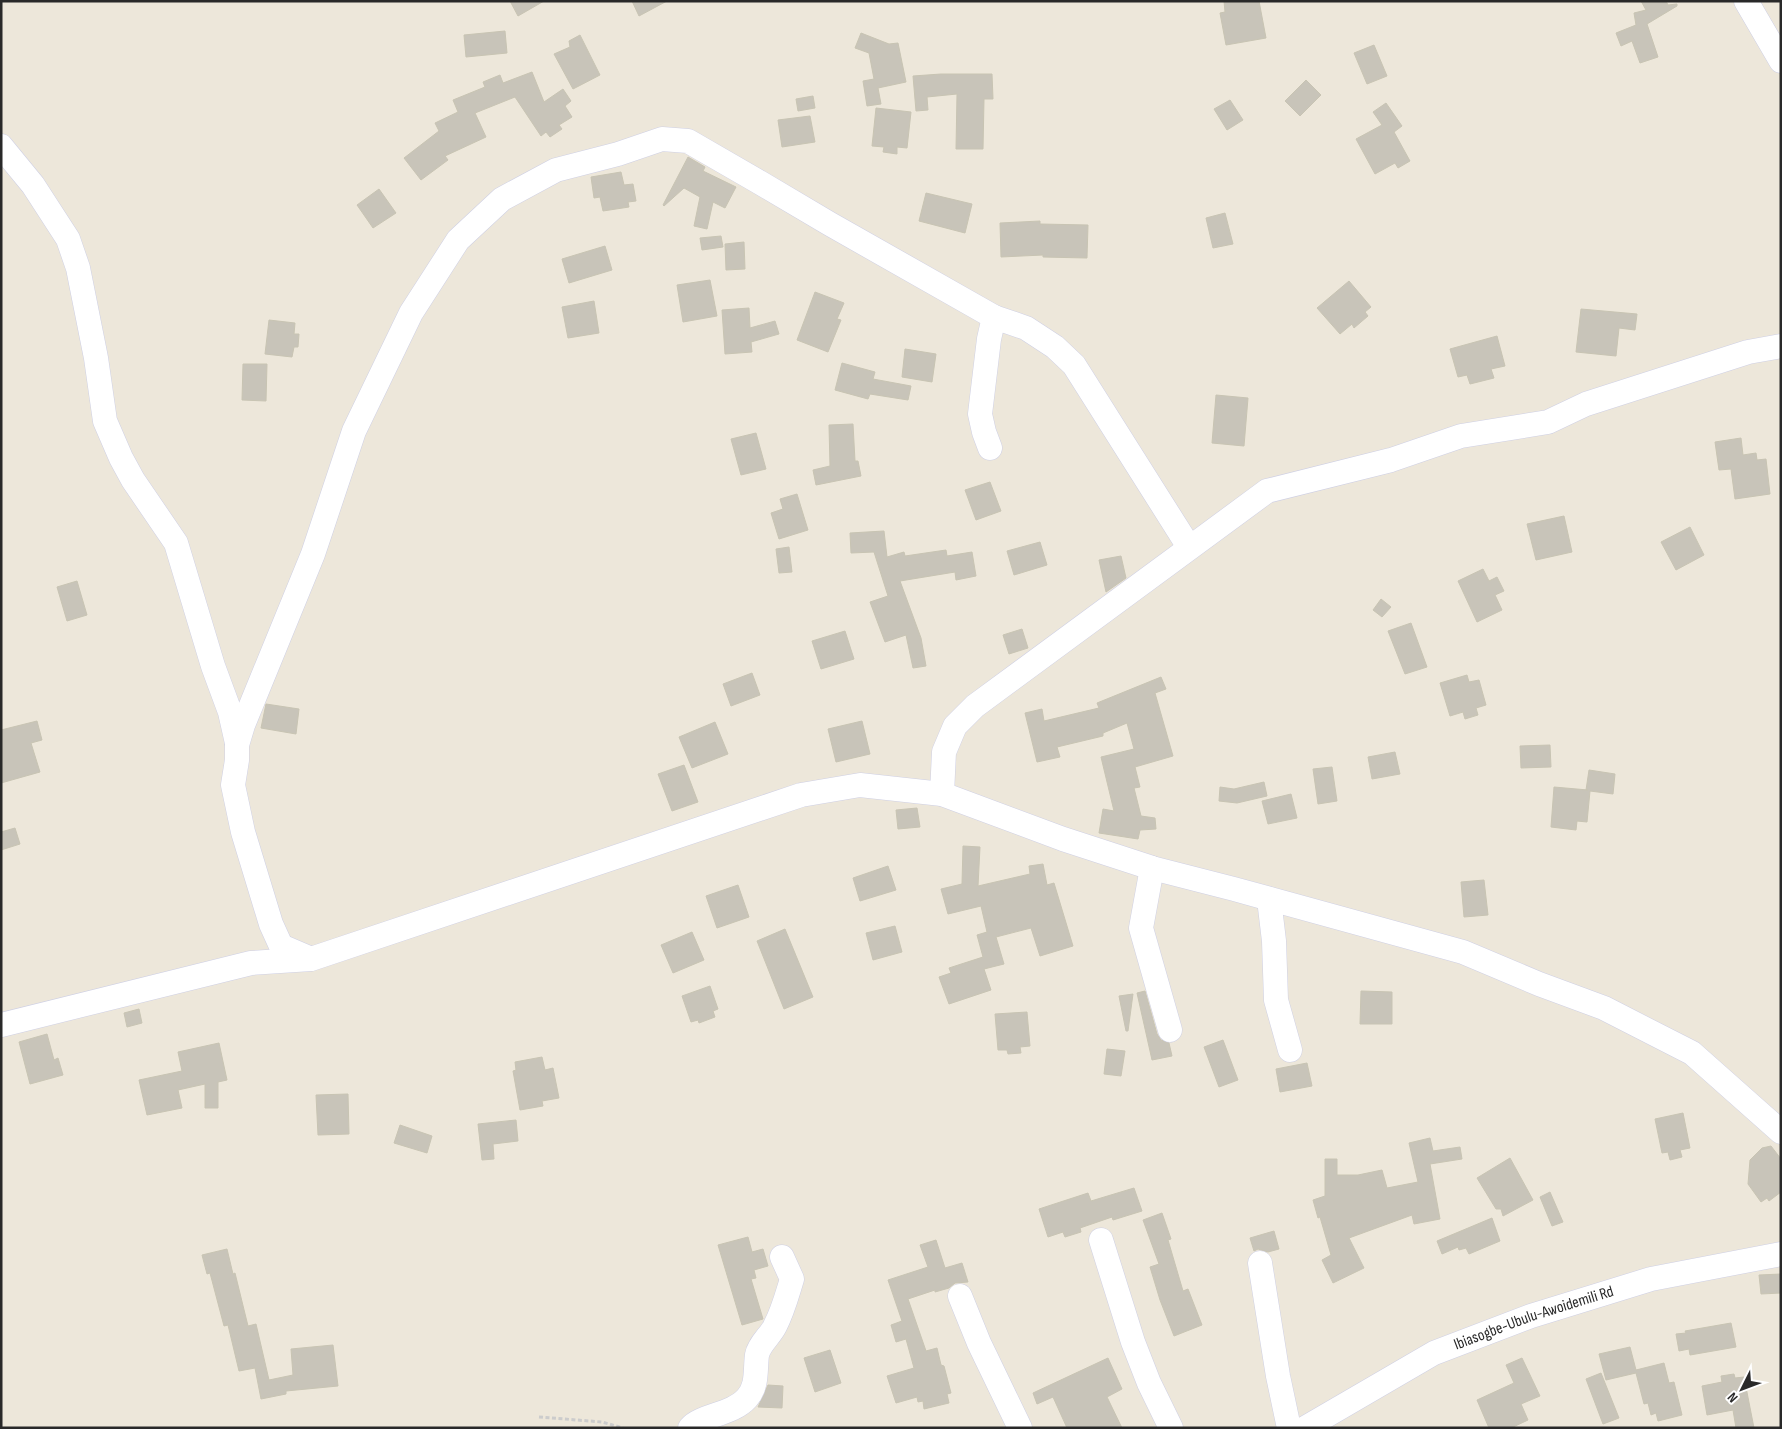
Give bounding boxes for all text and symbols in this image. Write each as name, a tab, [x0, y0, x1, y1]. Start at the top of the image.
street label: Ibiasogbe-Ubulu-Awoidemili Rd	[1451, 1282, 1616, 1354]
north arrow	[1717, 1364, 1767, 1414]
text: N	[1724, 1389, 1742, 1406]

